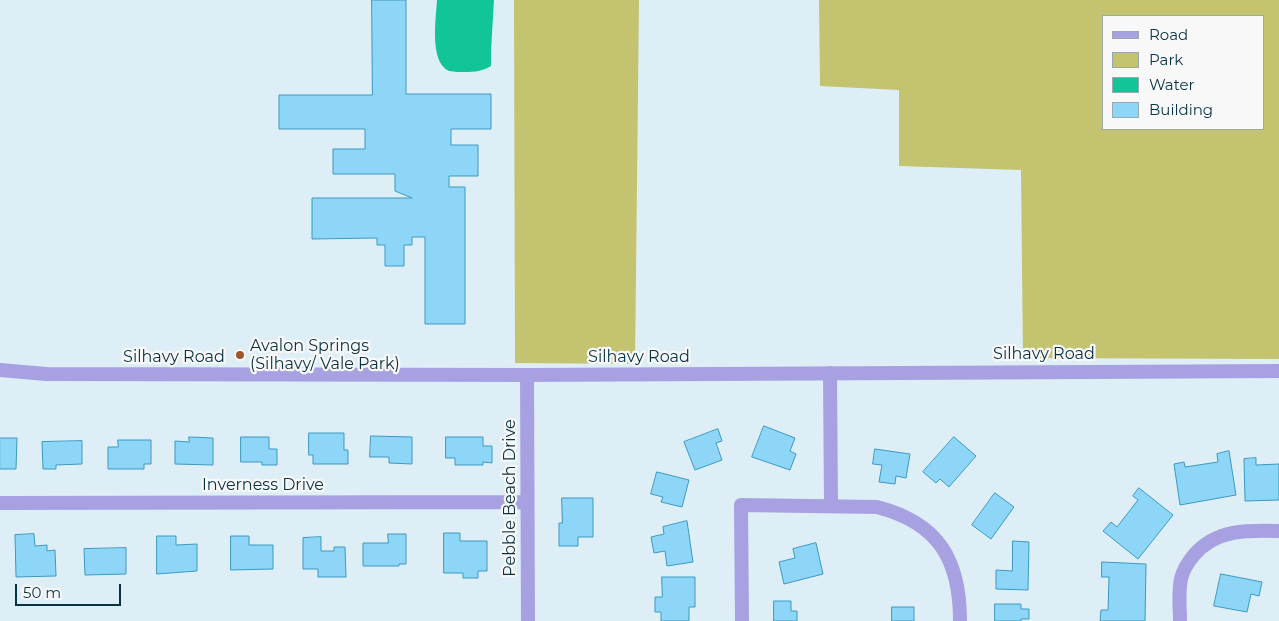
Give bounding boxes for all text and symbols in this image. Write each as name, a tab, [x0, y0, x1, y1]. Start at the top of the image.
legend	[1102, 15, 1264, 130]
text: Road	[1149, 25, 1188, 44]
text: Park	[1149, 50, 1183, 69]
text: Water	[1149, 75, 1195, 94]
text: Building	[1149, 100, 1213, 119]
place label: Avalon Springs (Silhavy/ Vale Park)	[250, 336, 400, 374]
street label: Silhavy Road	[993, 344, 1095, 364]
street label: Silhavy Road	[123, 347, 225, 367]
street label: Silhavy Road	[588, 347, 690, 367]
marker: Avalon Springs (Silhavy/ Vale Park)	[234, 349, 246, 361]
street label: Pebble Beach Drive	[500, 419, 520, 577]
street label: Inverness Drive	[202, 475, 324, 495]
scale bar	[18, 574, 124, 606]
text: 50 m	[23, 583, 61, 602]

